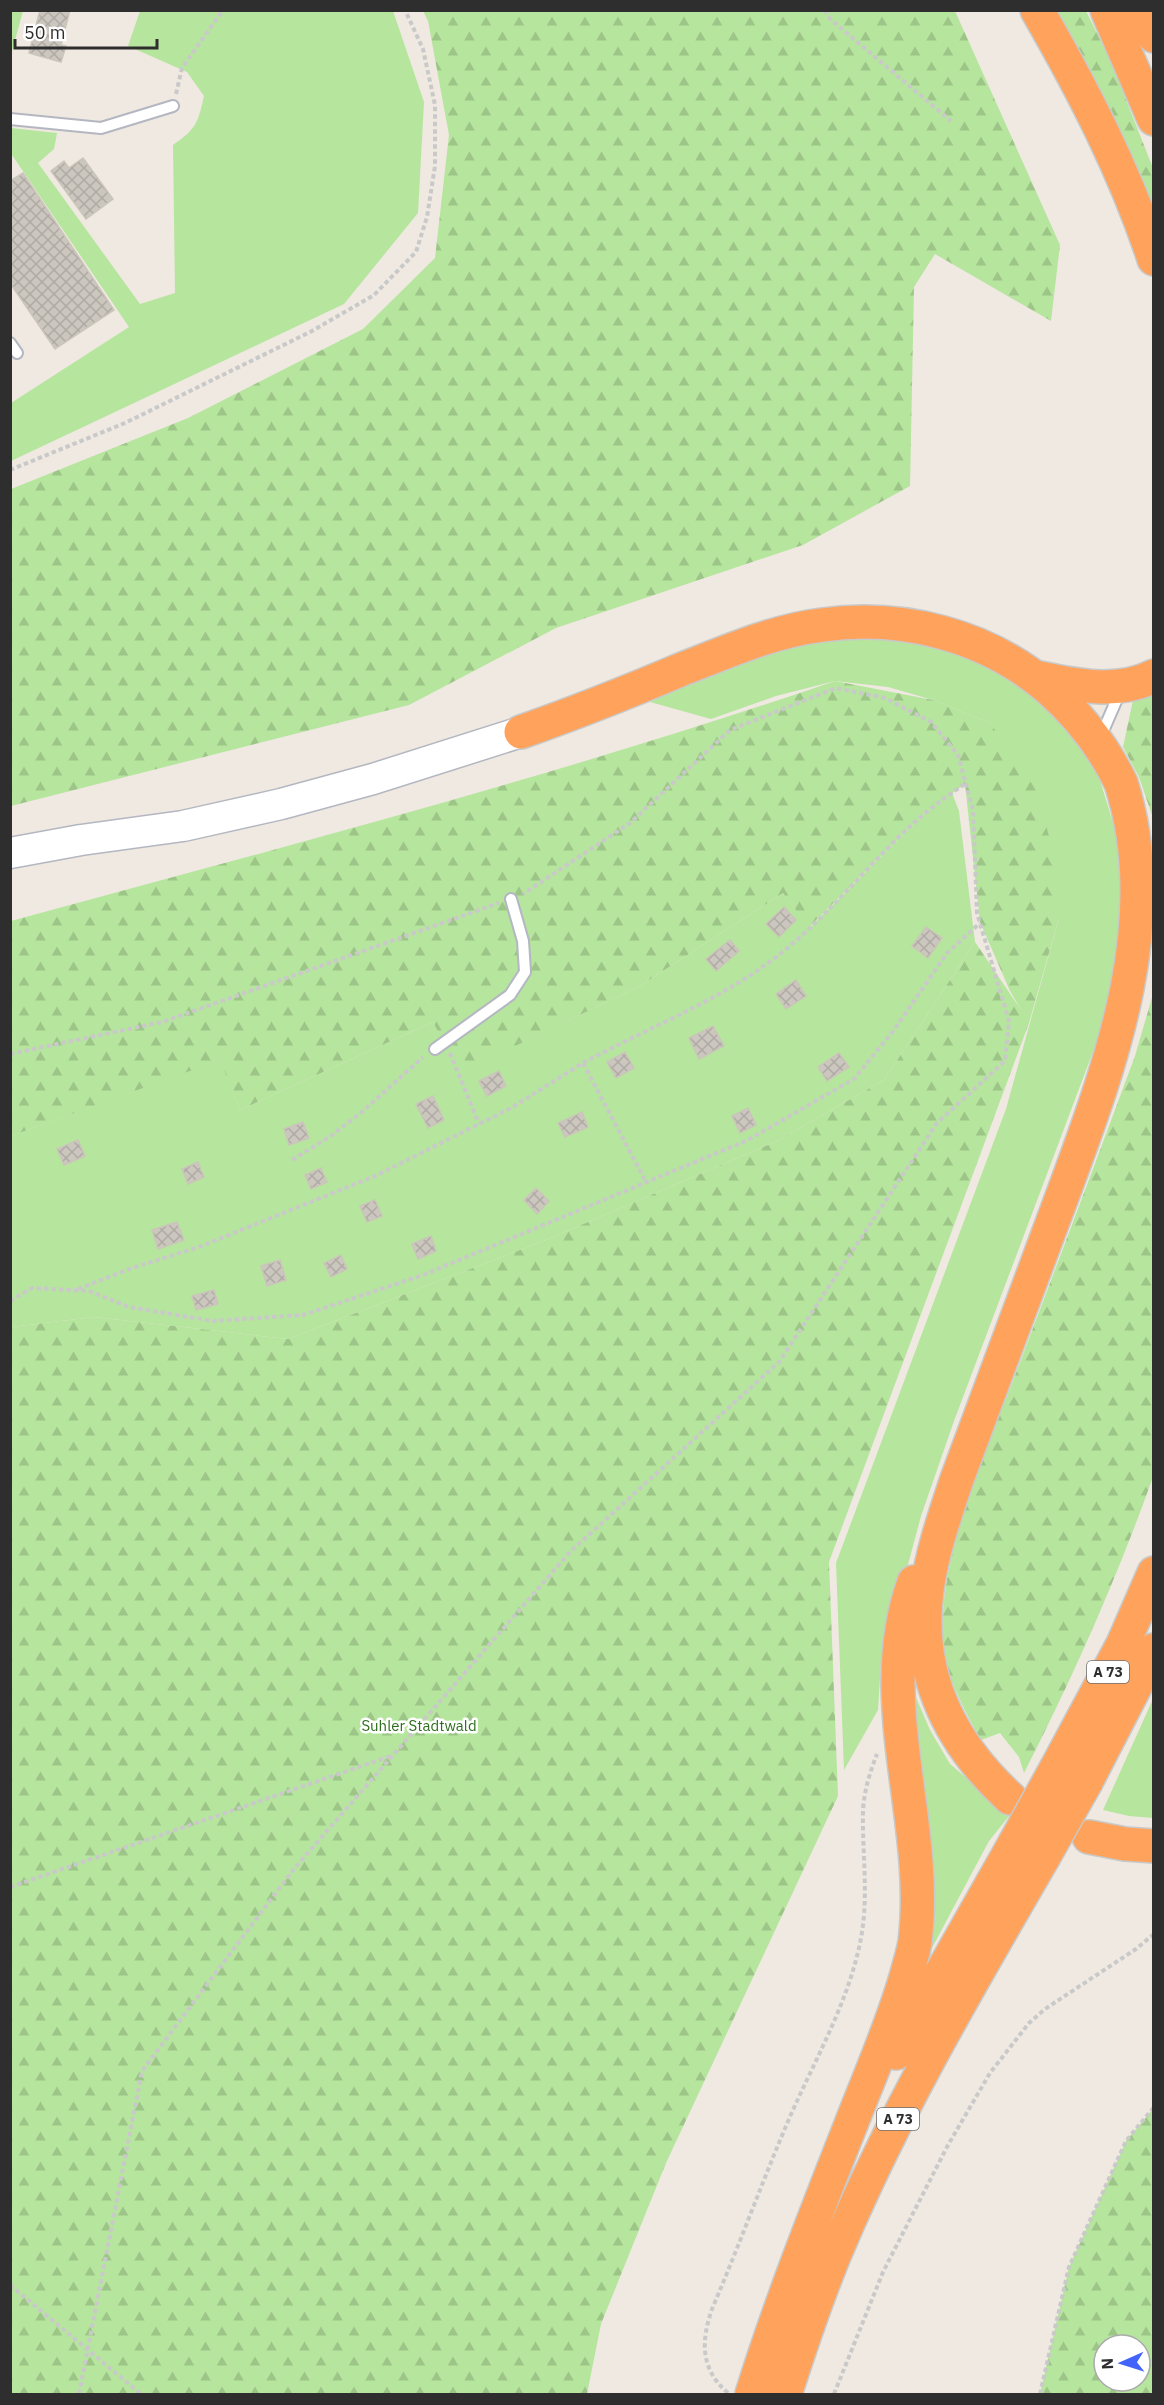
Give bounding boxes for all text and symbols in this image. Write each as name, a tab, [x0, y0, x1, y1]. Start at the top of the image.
scale bar	[15, 12, 158, 50]
text: 50 m	[24, 21, 66, 44]
road number: A 73	[1087, 1661, 1129, 1683]
park label: Suhler Stadtwald	[361, 1716, 477, 1735]
road number: A 73	[877, 2108, 919, 2130]
north arrow	[1092, 2333, 1152, 2393]
text: N	[1097, 2357, 1117, 2370]

